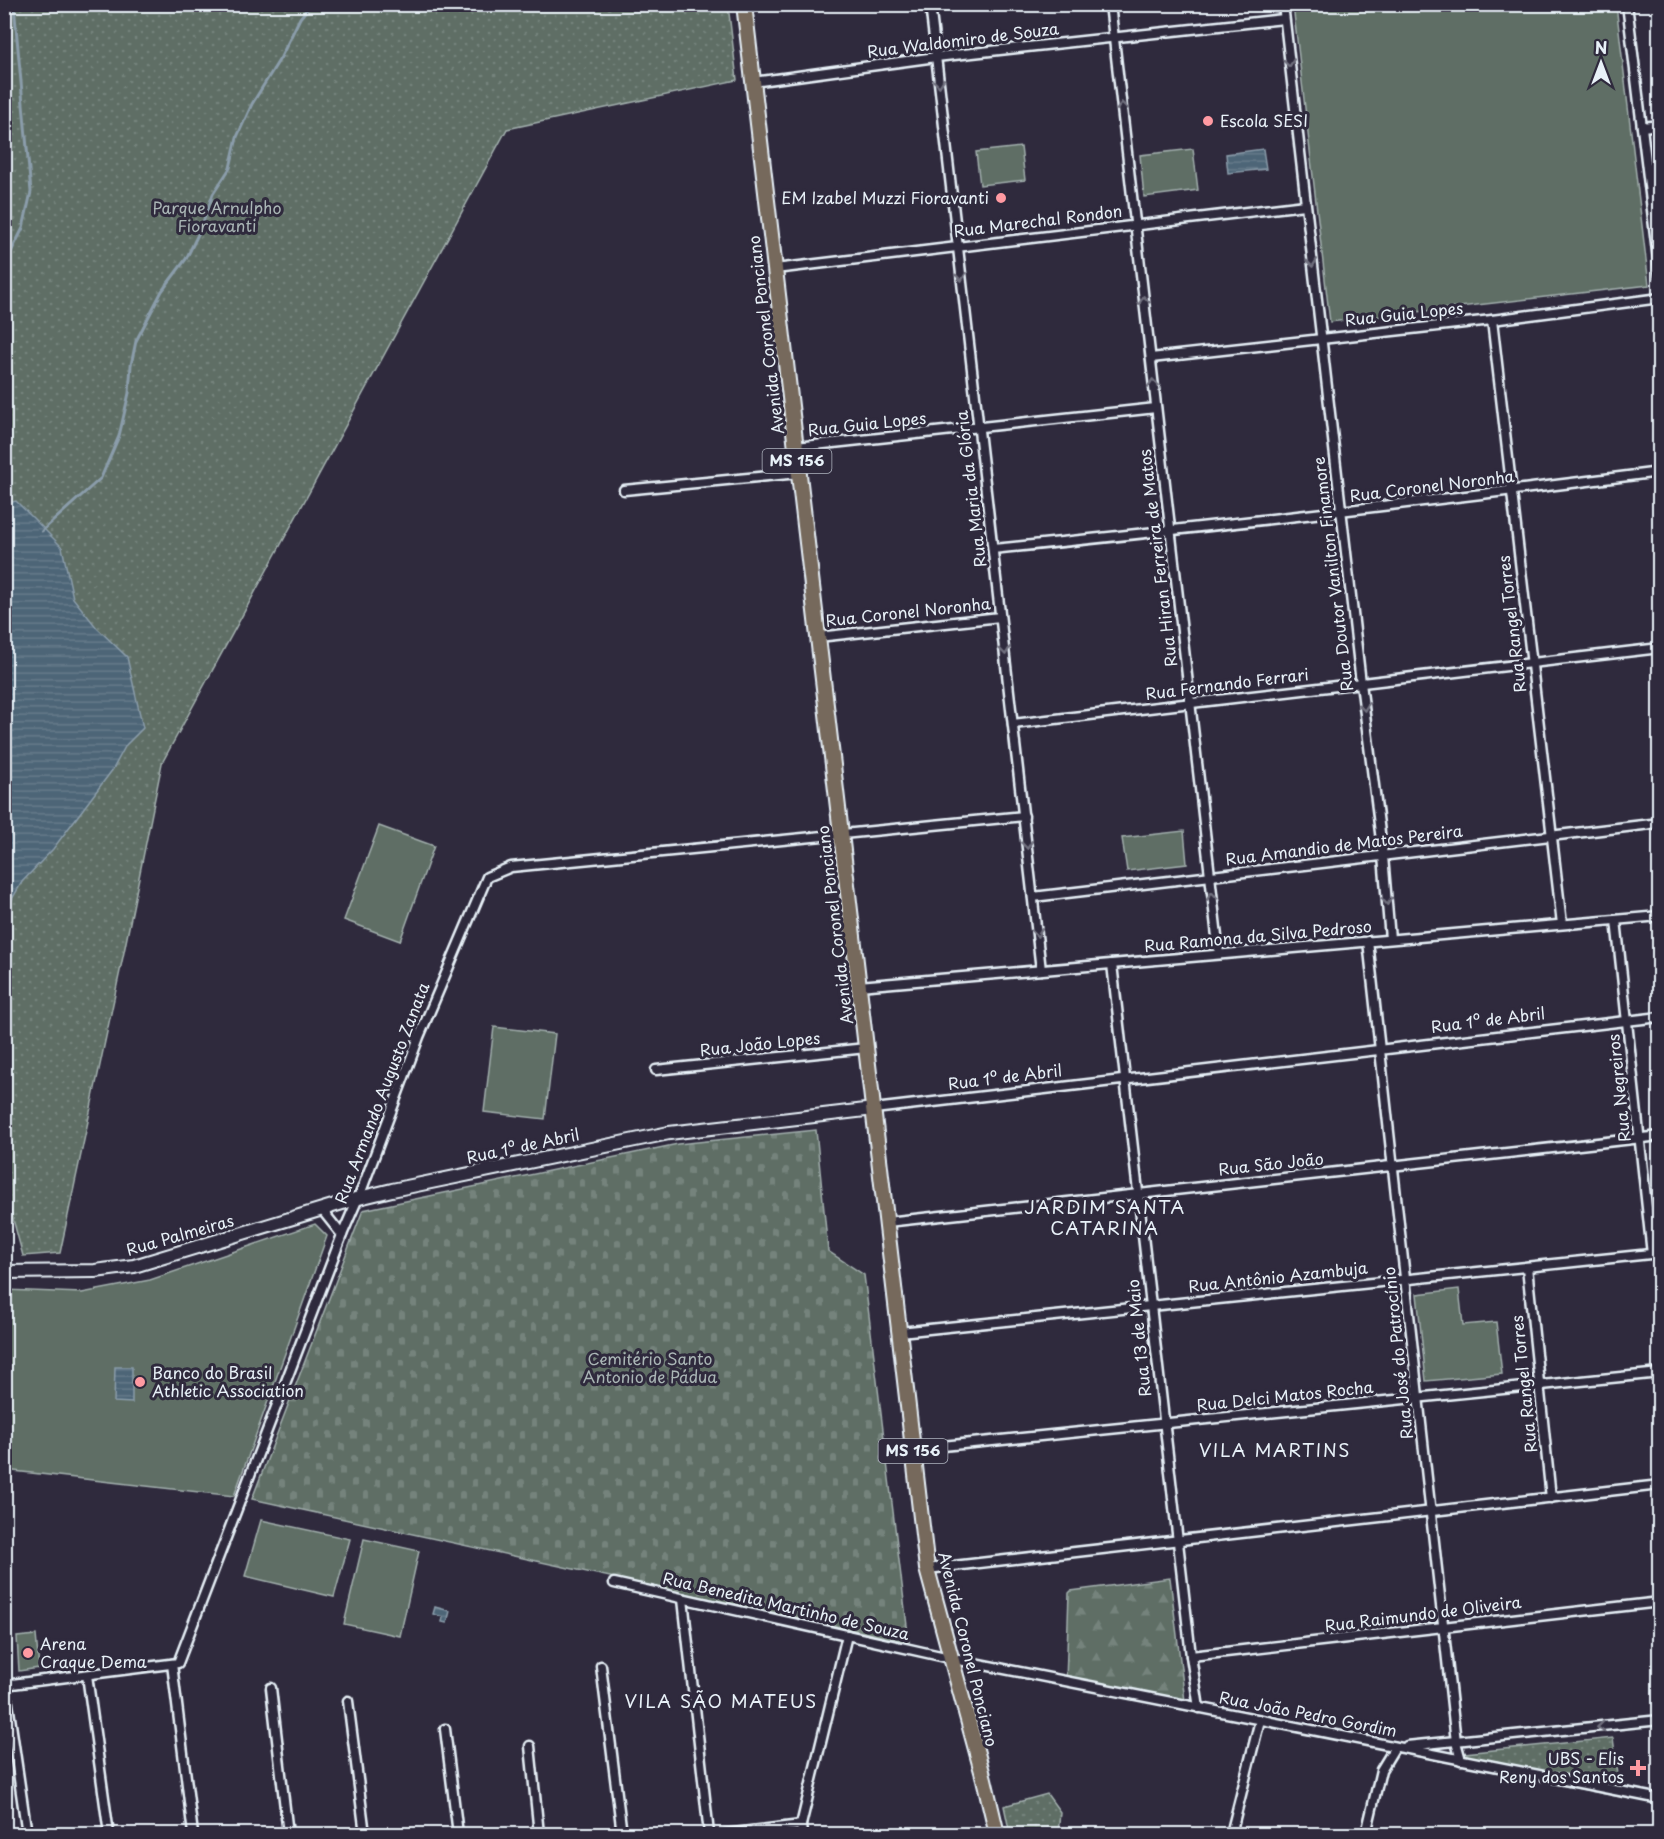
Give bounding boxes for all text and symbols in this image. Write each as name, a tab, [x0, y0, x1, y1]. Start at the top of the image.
street label: Rua Waldomiro de Souza	[866, 15, 1060, 63]
north arrow	[1571, 33, 1631, 93]
text: N	[1595, 35, 1607, 59]
one-way arrow	[1282, 58, 1295, 67]
one-way arrow	[932, 79, 945, 88]
one-way arrow	[1116, 102, 1129, 111]
place label: Escola SESI	[1220, 108, 1308, 132]
marker: Escola SESI	[1201, 114, 1215, 128]
place label: EM Izabel Muzzi Fioravanti	[781, 185, 989, 209]
marker: EM Izabel Muzzi Fioravanti	[994, 191, 1008, 205]
park label: Parque Arnulpho Fioravanti	[153, 195, 281, 237]
street label: Rua Marechal Rondon	[952, 198, 1123, 242]
street label: Avenida Coronel Ponciano	[741, 234, 789, 436]
one-way arrow	[1305, 259, 1318, 268]
one-way arrow	[954, 273, 967, 282]
one-way arrow	[1138, 295, 1151, 304]
street label: Rua Guia Lopes	[1344, 295, 1464, 331]
one-way arrow	[1148, 379, 1160, 388]
street label: Rua Guia Lopes	[807, 405, 927, 441]
street label: Rua Maria da Glória	[949, 410, 992, 569]
street label: Rua Hiran Ferreira de Matos	[1132, 448, 1182, 668]
road number: MS 156	[762, 449, 832, 473]
street label: Rua Doutor Vanilton Finamore	[1306, 455, 1358, 693]
street label: Rua Coronel Noronha	[1348, 463, 1516, 507]
street label: Rua Rangel Torres	[1491, 554, 1531, 694]
street label: Rua Coronel Noronha	[824, 590, 992, 632]
one-way arrow	[998, 647, 1010, 656]
street label: Rua Fernando Ferrari	[1144, 661, 1310, 705]
one-way arrow	[1358, 703, 1370, 712]
street label: Rua Amandio de Matos Pereira	[1224, 818, 1464, 870]
street label: Avenida Coronel Ponciano	[810, 824, 858, 1026]
one-way arrow	[1020, 841, 1033, 850]
one-way arrow	[1206, 892, 1219, 901]
one-way arrow	[1380, 896, 1393, 906]
street label: Rua Ramona da Silva Pedroso	[1143, 913, 1373, 957]
one-way arrow	[1030, 929, 1043, 938]
street label: Rua Armando Augusto Zanata	[328, 979, 434, 1207]
street label: Rua 1º de Abril	[1429, 1000, 1546, 1038]
street label: Rua João Lopes	[699, 1025, 821, 1061]
street label: Rua Negreiros	[1600, 1033, 1636, 1143]
street label: Rua 1º de Abril	[946, 1057, 1063, 1095]
street label: Rua 1º de Abril	[464, 1121, 581, 1169]
street label: Rua São João	[1217, 1146, 1325, 1180]
district label: JARDIM SANTA CATARINA	[1024, 1193, 1186, 1241]
street label: Rua Palmeiras	[123, 1207, 236, 1261]
street label: Rua Antônio Azambuja	[1187, 1255, 1369, 1297]
street label: Rua José do Patrocínio	[1376, 1266, 1418, 1440]
street label: Rua 13 de Maio	[1120, 1278, 1156, 1398]
street label: Rua Rangel Torres	[1504, 1314, 1542, 1454]
park label: Cemitério Santo Antonio de Pádua	[583, 1346, 717, 1388]
place label: Banco do Brasil Athletic Association	[152, 1360, 304, 1402]
street label: Rua Delci Matos Rocha	[1195, 1374, 1374, 1416]
marker: Banco do Brasil Athletic Association	[133, 1375, 147, 1389]
district label: VILA MARTINS	[1199, 1436, 1351, 1463]
road number: MS 156	[878, 1439, 948, 1463]
street label: Avenida Coronel Ponciano	[933, 1549, 1005, 1749]
street label: Rua Benedita Martinho de Souza	[661, 1565, 912, 1645]
street label: Rua Raimundo de Oliveira	[1323, 1589, 1523, 1637]
place label: Arena Craque Dema	[40, 1631, 147, 1673]
marker: Arena Craque Dema	[21, 1646, 35, 1660]
street label: Rua João Pedro Gordim	[1217, 1684, 1399, 1742]
district label: VILA SÃO MATEUS	[624, 1687, 818, 1714]
one-way arrow	[1597, 1720, 1606, 1733]
place label: UBS - Elis Reny dos Santos	[1499, 1746, 1624, 1788]
marker: UBS - Elis Reny dos Santos	[1629, 1759, 1647, 1777]

